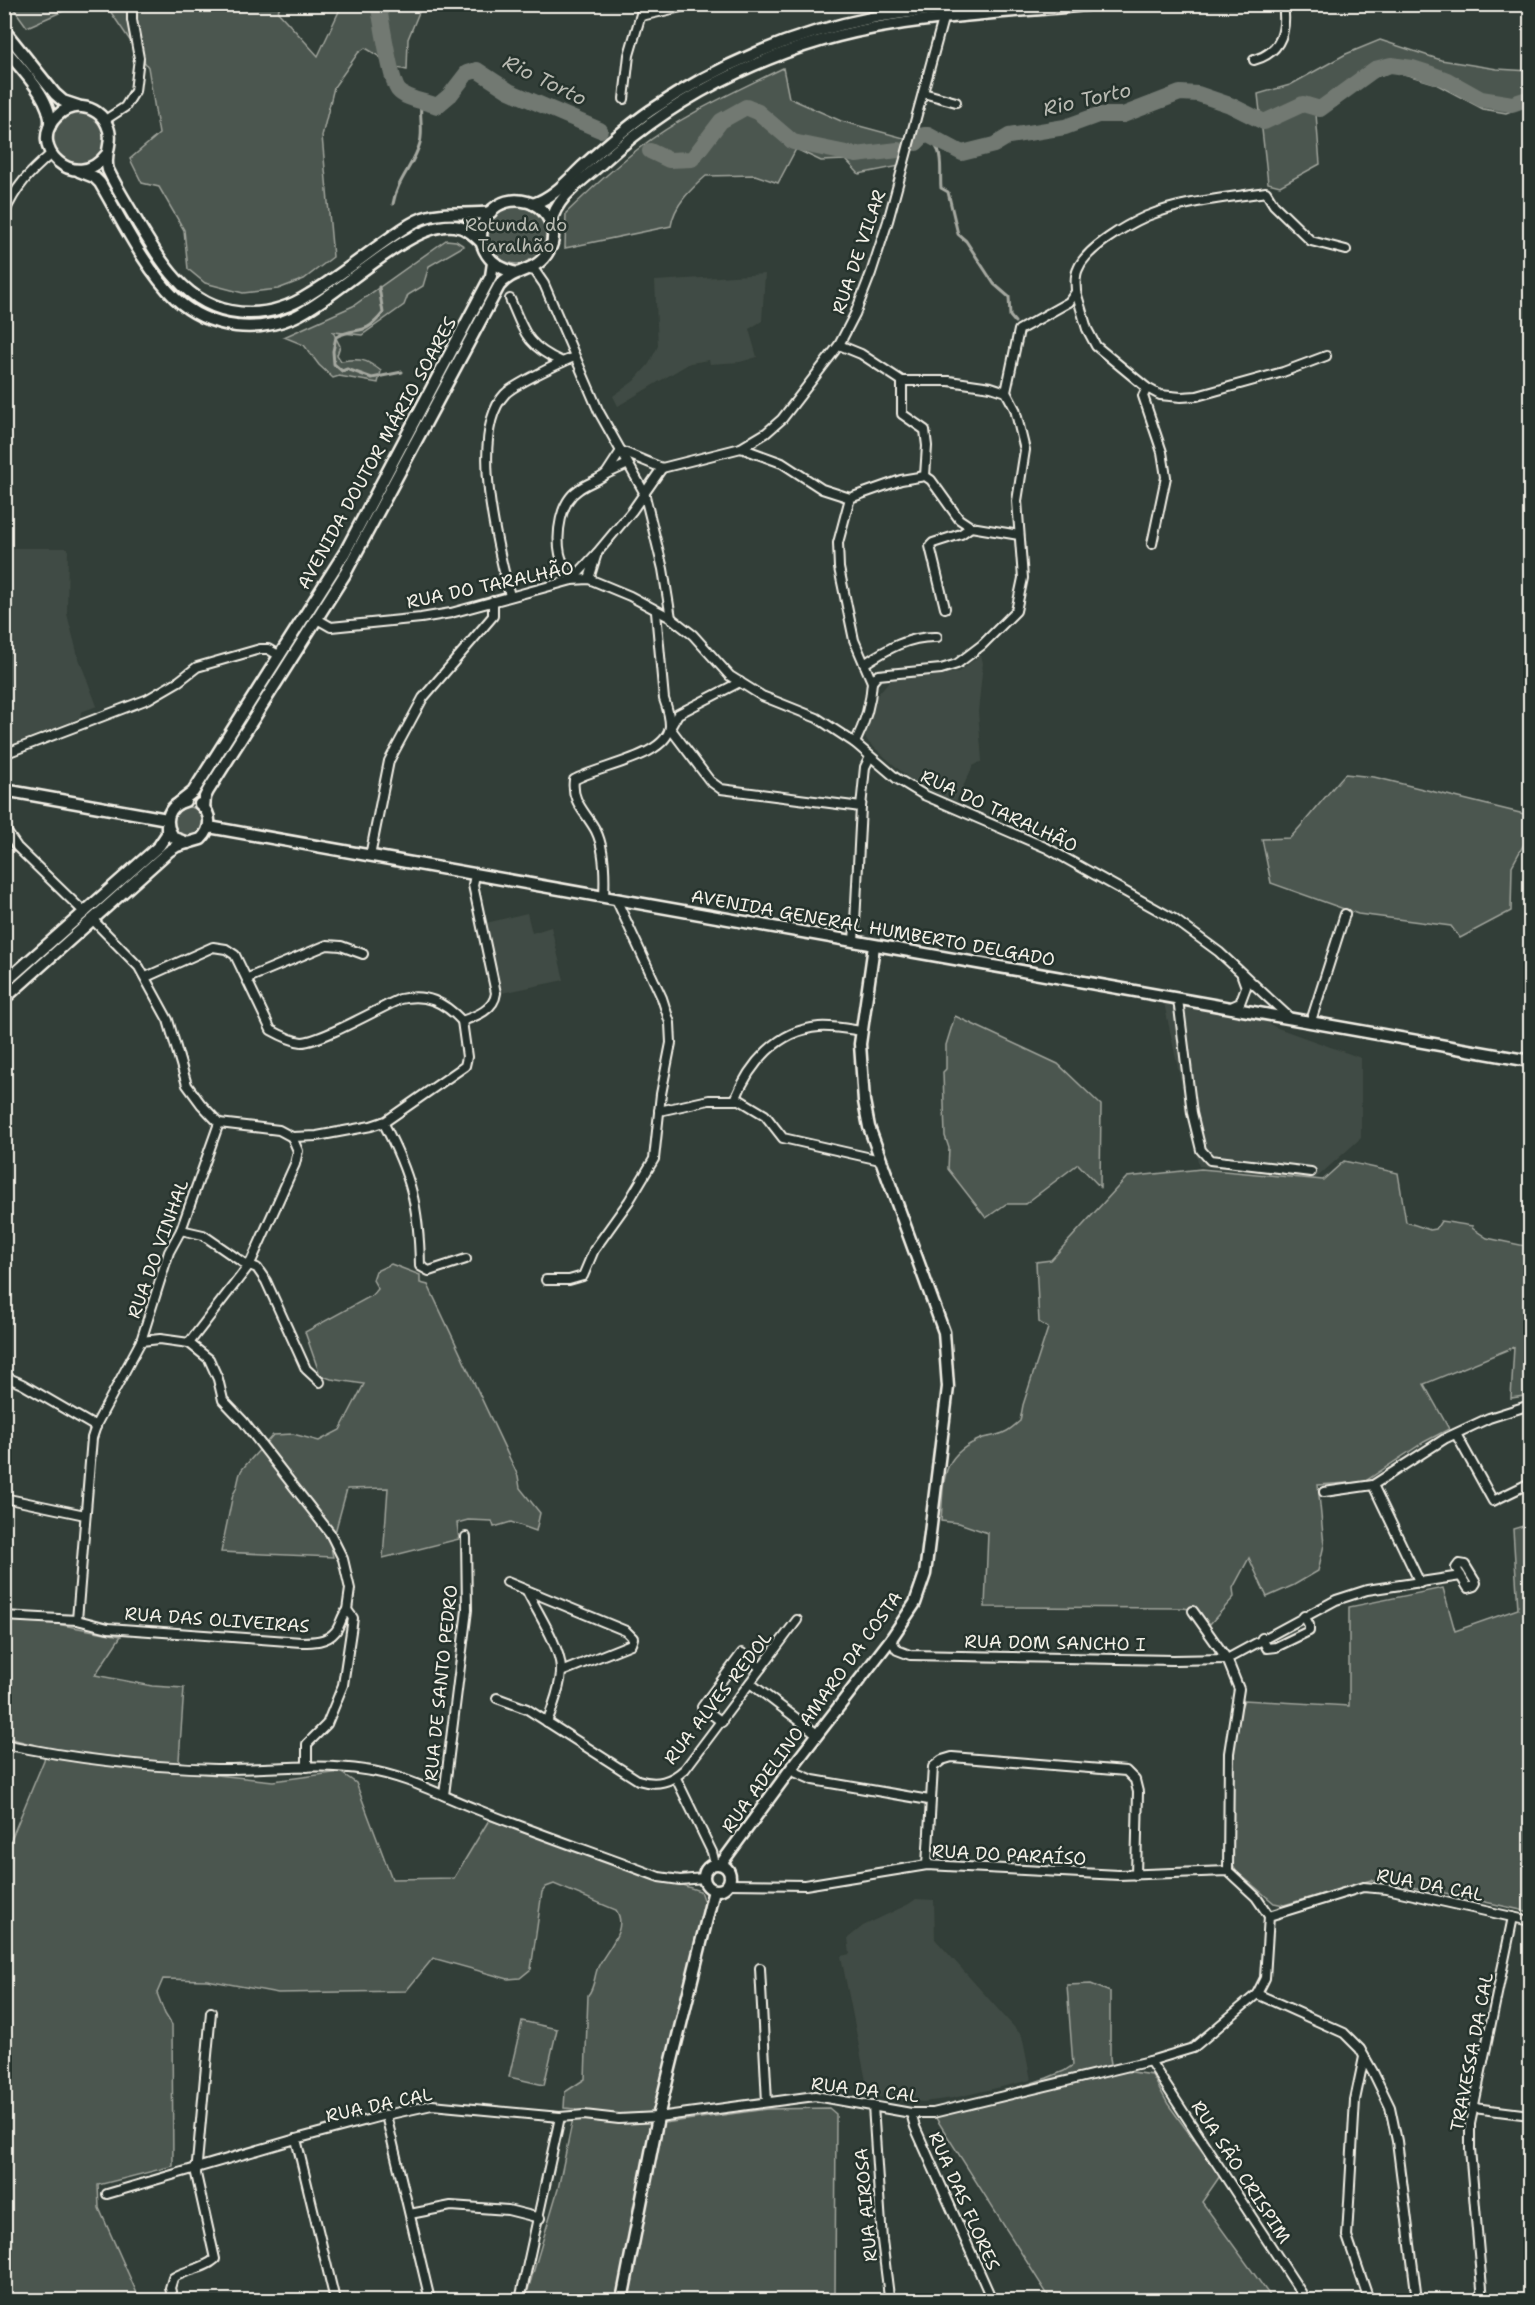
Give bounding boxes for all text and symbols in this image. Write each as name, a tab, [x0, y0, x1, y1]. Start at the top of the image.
water label: Rio Torto	[499, 49, 591, 111]
water label: Rio Torto	[1040, 76, 1134, 122]
street label: RUA DE VILAR	[827, 187, 891, 317]
park label: Rotunda do Taralhão	[465, 213, 567, 258]
street label: AVENIDA DOUTOR MÁRIO SOARES	[292, 312, 462, 594]
street label: RUA DO TARALHÃO	[404, 556, 576, 614]
street label: RUA DO TARALHÃO	[917, 764, 1081, 858]
street label: AVENIDA GENERAL HUMBERTO DELGADO	[689, 884, 1057, 972]
street label: RUA DO VINHAL	[122, 1176, 194, 1322]
street label: RUA DE SANTO PEDRO	[419, 1584, 463, 1782]
street label: RUA ADELINO AMARO DA COSTA	[716, 1586, 908, 1838]
street label: RUA DAS OLIVEIRAS	[124, 1602, 310, 1638]
street label: RUA ALVES REDOL	[659, 1627, 777, 1769]
street label: RUA DOM SANCHO I	[964, 1629, 1146, 1657]
street label: RUA DO PARAÍSO	[931, 1839, 1087, 1871]
street label: RUA DA CAL	[1375, 1863, 1485, 1907]
street label: TRAVESSA DA CAL	[1445, 1971, 1499, 2133]
street label: RUA DA CAL	[810, 2071, 920, 2109]
street label: RUA DA CAL	[324, 2082, 435, 2128]
street label: RUA SÃO CRISPIM	[1186, 2096, 1296, 2248]
street label: RUA DAS FLORES	[923, 2128, 1005, 2274]
street label: RUA AIROSA	[849, 2147, 883, 2263]

